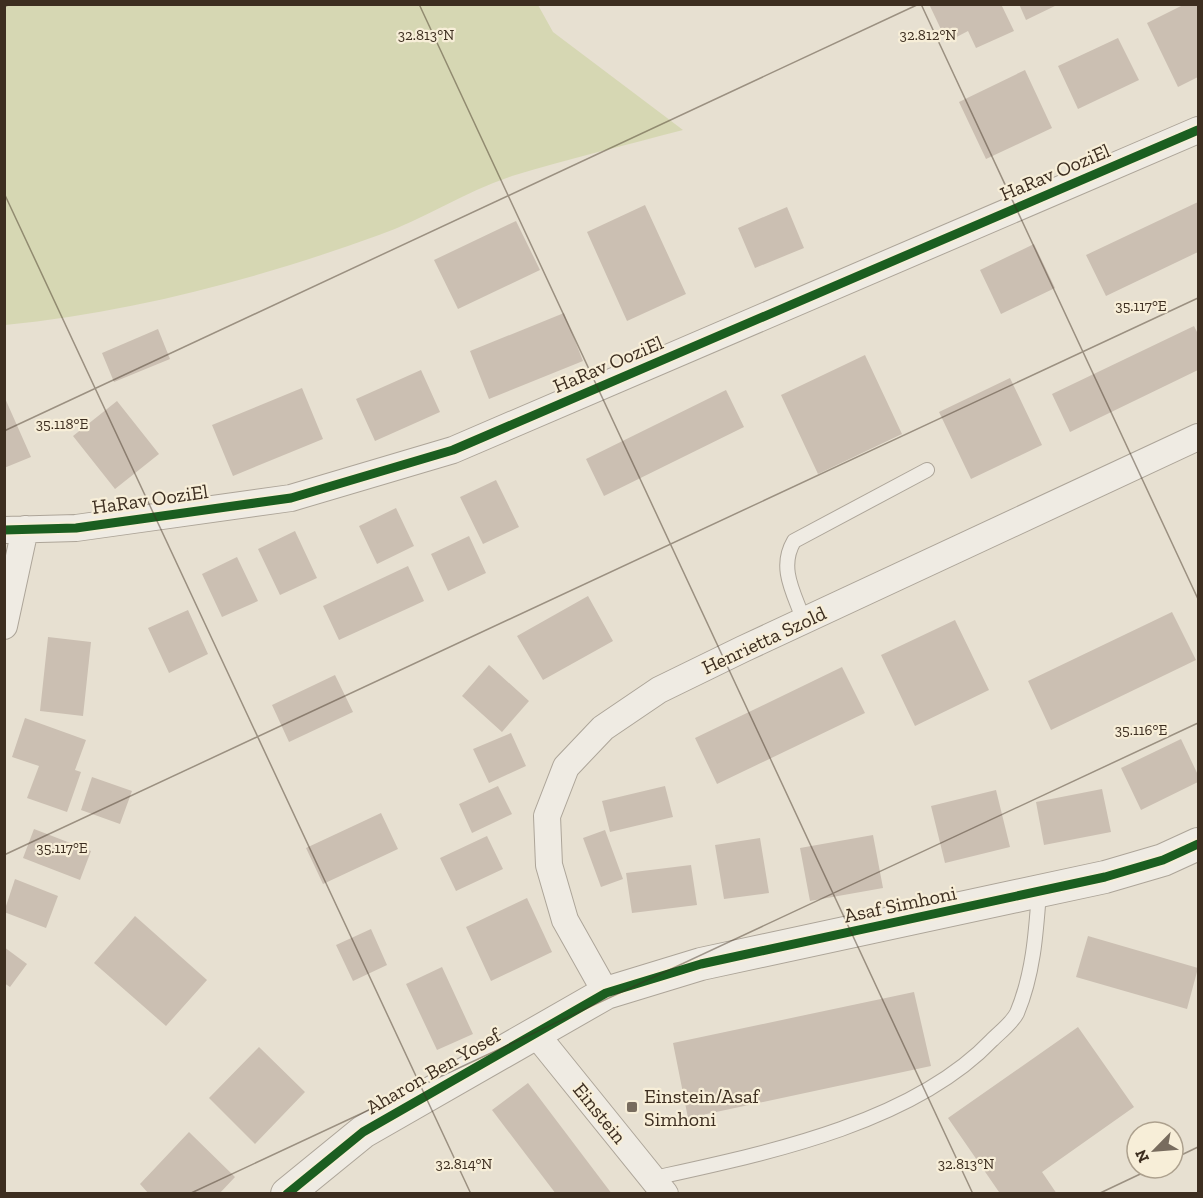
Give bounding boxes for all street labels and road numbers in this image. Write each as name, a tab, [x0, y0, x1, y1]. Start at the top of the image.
street label: HaRav OoziEl	[996, 138, 1114, 206]
street label: HaRav OoziEl	[549, 330, 667, 398]
street label: HaRav OoziEl	[90, 479, 210, 519]
street label: Henrietta Szold	[698, 601, 830, 679]
street label: Asaf Simhoni	[842, 880, 959, 928]
street label: Aharon Ben Yosef	[362, 1022, 506, 1119]
street label: Einstein	[568, 1078, 632, 1149]

